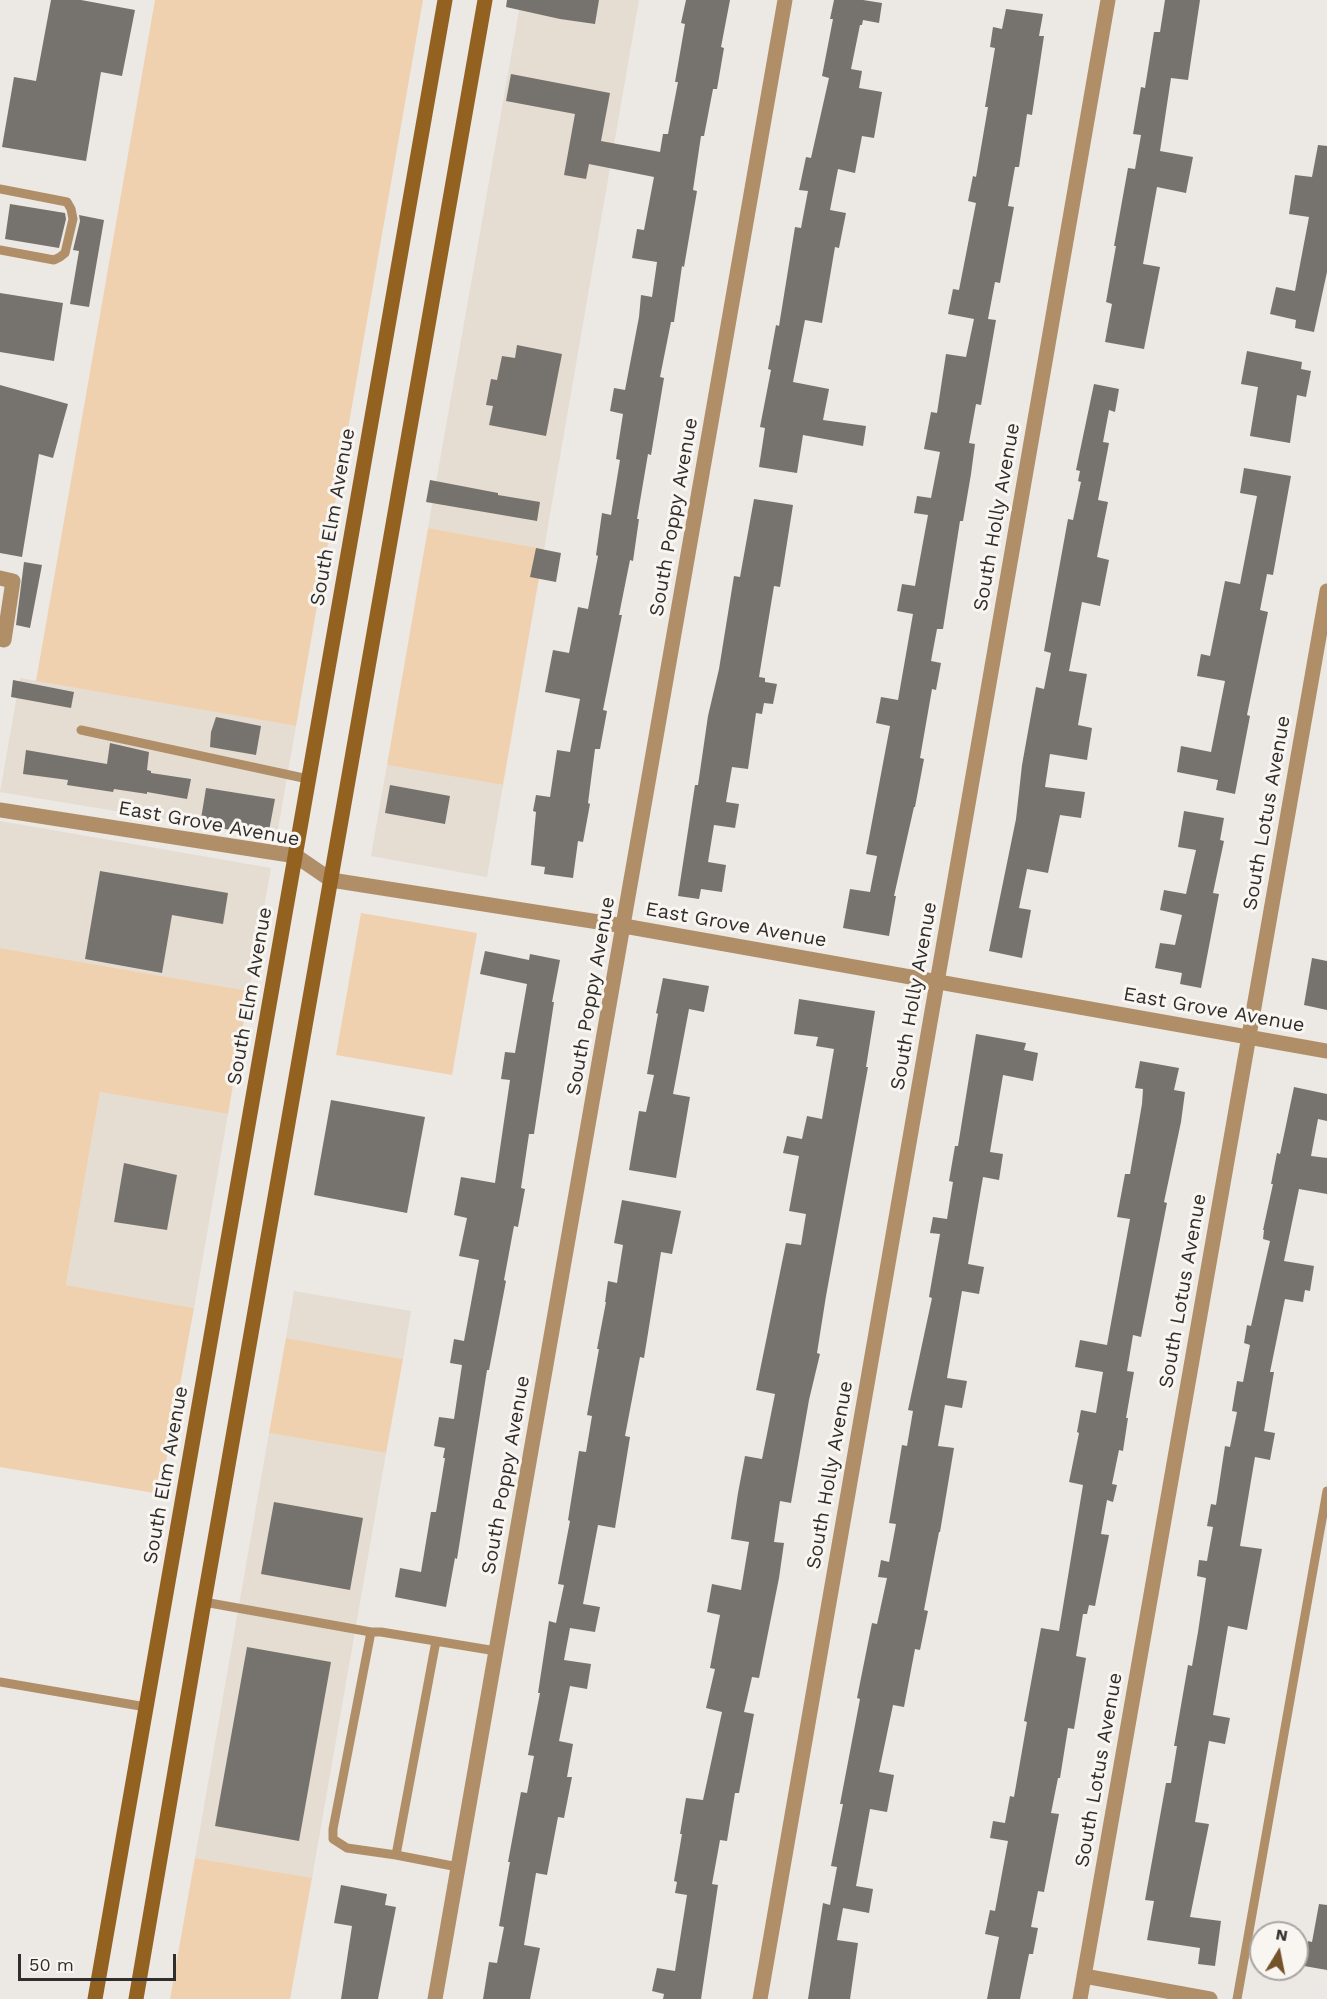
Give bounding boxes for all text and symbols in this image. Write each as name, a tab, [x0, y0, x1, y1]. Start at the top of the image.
street label: South Poppy Avenue	[645, 416, 703, 618]
street label: South Holly Avenue	[969, 421, 1025, 613]
street label: South Elm Avenue	[306, 426, 360, 608]
street label: South Lotus Avenue	[1238, 714, 1296, 912]
street label: East Grove Avenue	[116, 796, 302, 852]
street label: South Poppy Avenue	[562, 895, 620, 1097]
street label: East Grove Avenue	[643, 897, 829, 953]
street label: South Holly Avenue	[886, 900, 942, 1092]
street label: South Elm Avenue	[223, 905, 277, 1087]
street label: East Grove Avenue	[1121, 982, 1307, 1038]
street label: South Lotus Avenue	[1154, 1192, 1212, 1390]
street label: South Poppy Avenue	[477, 1374, 535, 1576]
street label: South Holly Avenue	[802, 1379, 858, 1571]
street label: South Elm Avenue	[139, 1384, 193, 1566]
street label: South Lotus Avenue	[1070, 1671, 1128, 1869]
north arrow	[1249, 1921, 1309, 1981]
text: N	[1274, 1924, 1289, 1945]
scale bar	[21, 1942, 178, 1980]
text: 50 m	[29, 1954, 74, 1975]

